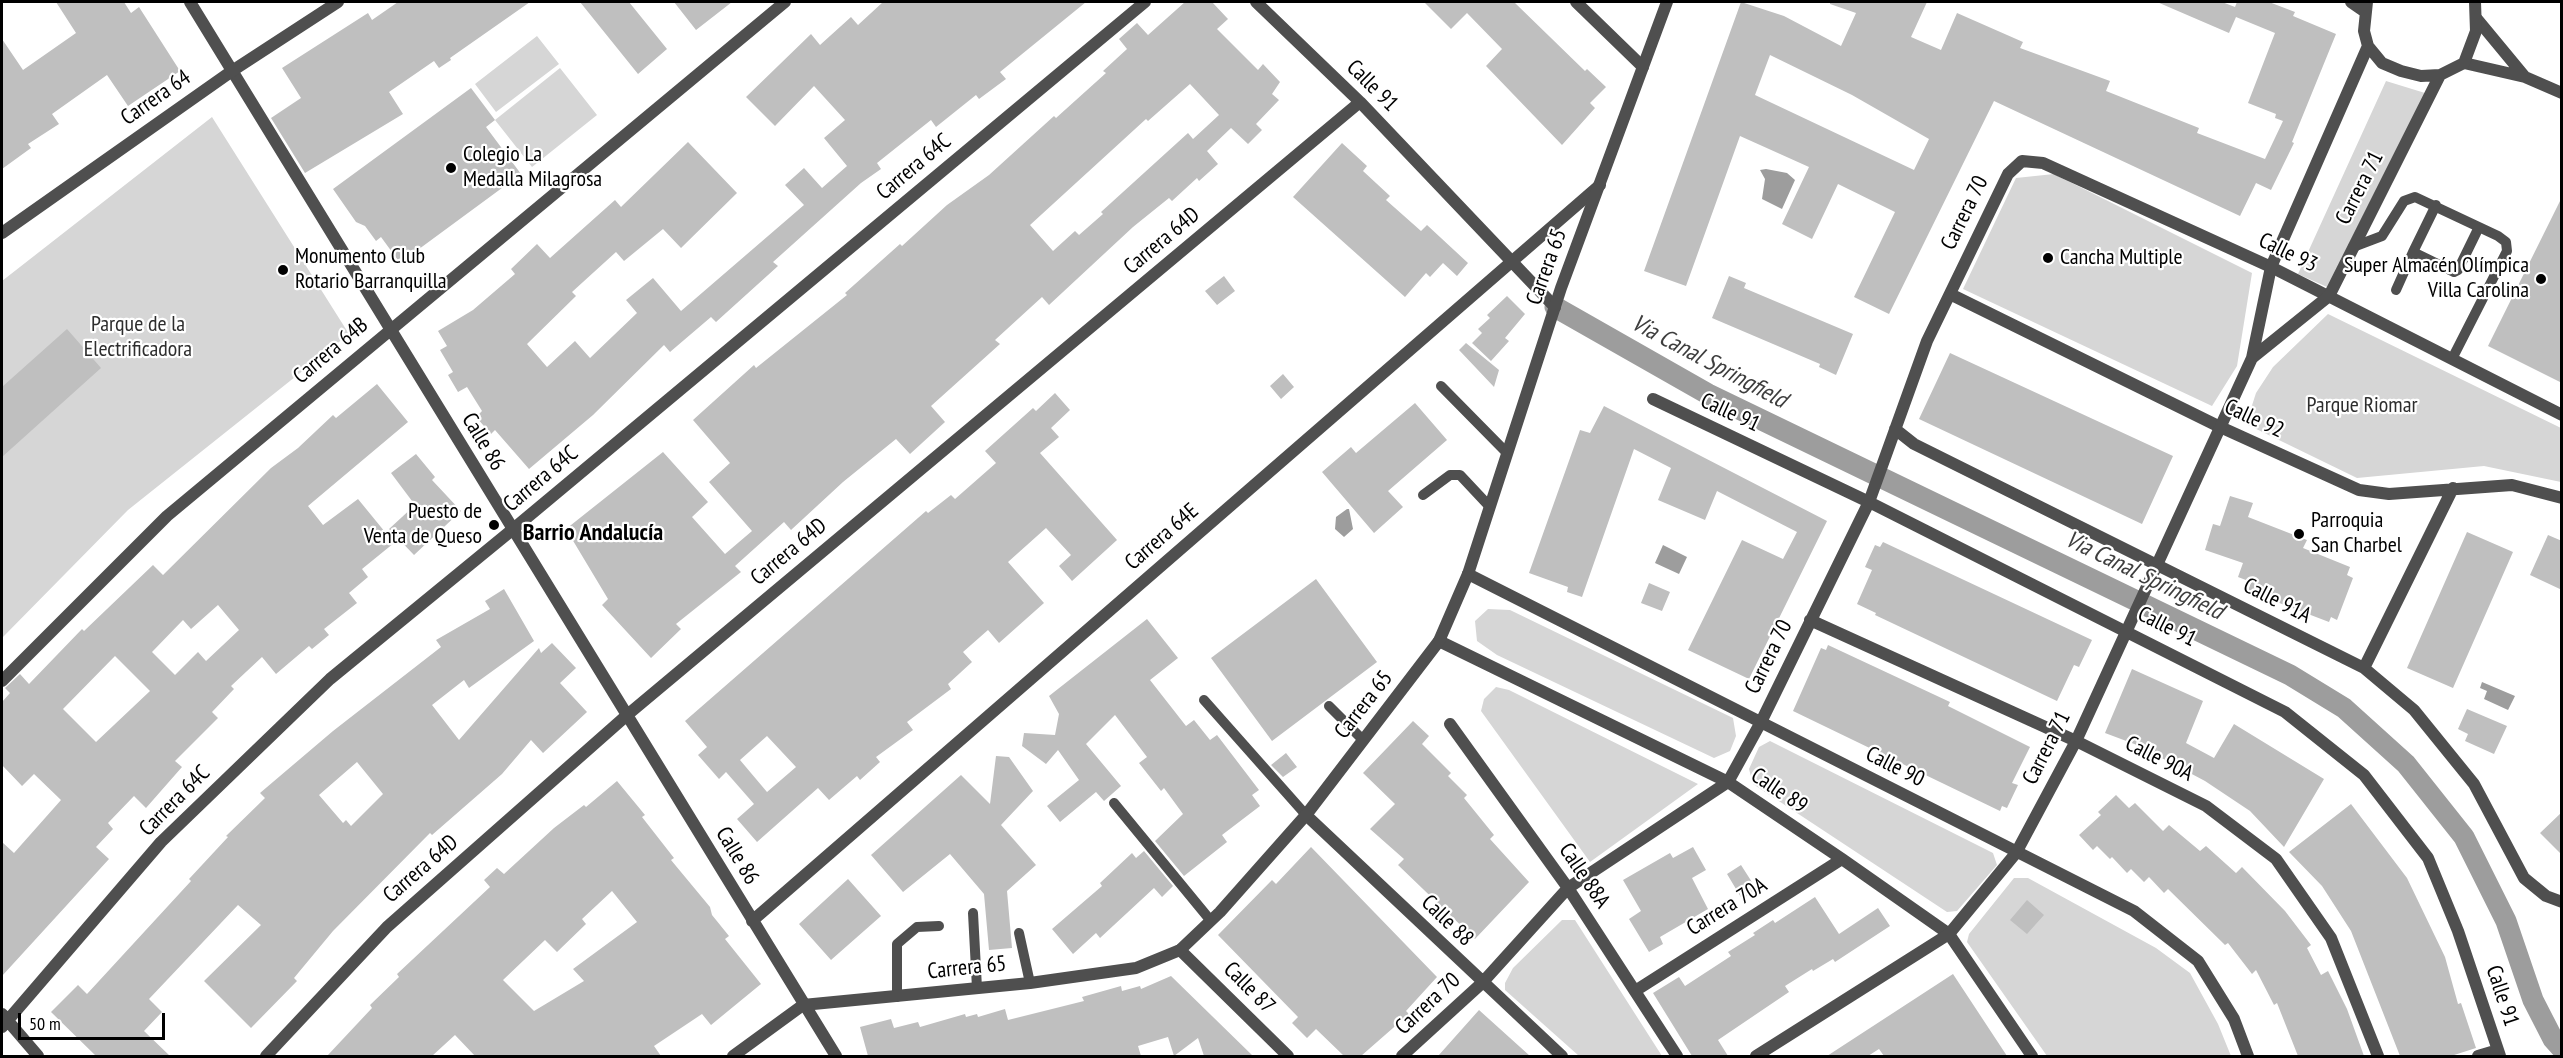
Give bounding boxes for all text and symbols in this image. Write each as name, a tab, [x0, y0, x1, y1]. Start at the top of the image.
street label: Calle 91	[1341, 55, 1403, 117]
street label: Carrera 64	[116, 65, 196, 131]
street label: Carrera 64C	[871, 128, 957, 206]
place label: Colegio La Medalla Milagrosa	[463, 142, 602, 194]
street label: Carrera 71	[2330, 147, 2390, 229]
marker: Colegio La Medalla Milagrosa	[444, 161, 458, 175]
street label: Carrera 70	[1936, 172, 1994, 254]
street label: Carrera 64D	[1119, 202, 1205, 280]
street label: Carrera 65	[1521, 225, 1573, 309]
street label: Calle 93	[2254, 227, 2322, 279]
place label: Monumento Club Rotario Barranquilla	[295, 244, 447, 296]
place label: Cancha Multiple	[2060, 245, 2183, 271]
marker: Cancha Multiple	[2041, 251, 2055, 265]
place label: Super Almacén Olímpica Villa Carolina	[2344, 253, 2529, 304]
marker: Monumento Club Rotario Barranquilla	[276, 263, 290, 277]
marker: Super Almacén Olímpica Villa Carolina	[2534, 272, 2548, 286]
water label: Via Canal Springfield	[1626, 309, 1792, 415]
park label: Parque de la Electrificadora	[84, 312, 192, 364]
street label: Carrera 64B	[288, 312, 374, 390]
street label: Calle 91	[1696, 388, 1764, 438]
park label: Parque Riomar	[2307, 393, 2417, 419]
street label: Calle 92	[2220, 394, 2288, 444]
street label: Calle 86	[456, 408, 510, 476]
street label: Carrera 64C	[498, 440, 584, 518]
street label: Carrera 64E	[1120, 498, 1204, 576]
place label: Puesto de Venta de Queso	[364, 499, 482, 550]
place label: Parroquia San Charbel	[2311, 508, 2402, 560]
street label: Carrera 64D	[746, 513, 832, 591]
marker: Puesto de Venta de Queso	[487, 518, 501, 532]
district label: Barrio Andalucía	[523, 519, 663, 547]
water label: Via Canal Springfield	[2060, 525, 2228, 627]
marker: Parroquia San Charbel	[2292, 527, 2306, 541]
street label: Calle 91A	[2239, 573, 2315, 629]
street label: Calle 91	[2133, 601, 2201, 653]
street label: Carrera 70	[1740, 616, 1798, 698]
street label: Carrera 65	[1329, 666, 1399, 744]
street label: Carrera 71	[2017, 707, 2077, 789]
street label: Calle 90A	[2121, 731, 2197, 787]
street label: Calle 90	[1861, 741, 1929, 793]
street label: Carrera 64C	[134, 760, 216, 842]
street label: Calle 89	[1746, 763, 1812, 819]
street label: Calle 86	[710, 822, 764, 890]
street label: Carrera 64D	[378, 829, 464, 909]
street label: Calle 88A	[1553, 838, 1615, 914]
street label: Carrera 70A	[1682, 872, 1772, 942]
street label: Calle 88	[1415, 890, 1479, 952]
street label: Carrera 65	[926, 951, 1008, 985]
street label: Calle 87	[1218, 957, 1280, 1019]
street label: Calle 91	[2480, 962, 2524, 1030]
street label: Carrera 70	[1390, 967, 1466, 1041]
scale bar	[21, 1001, 168, 1039]
text: 50 m	[29, 1012, 61, 1035]

